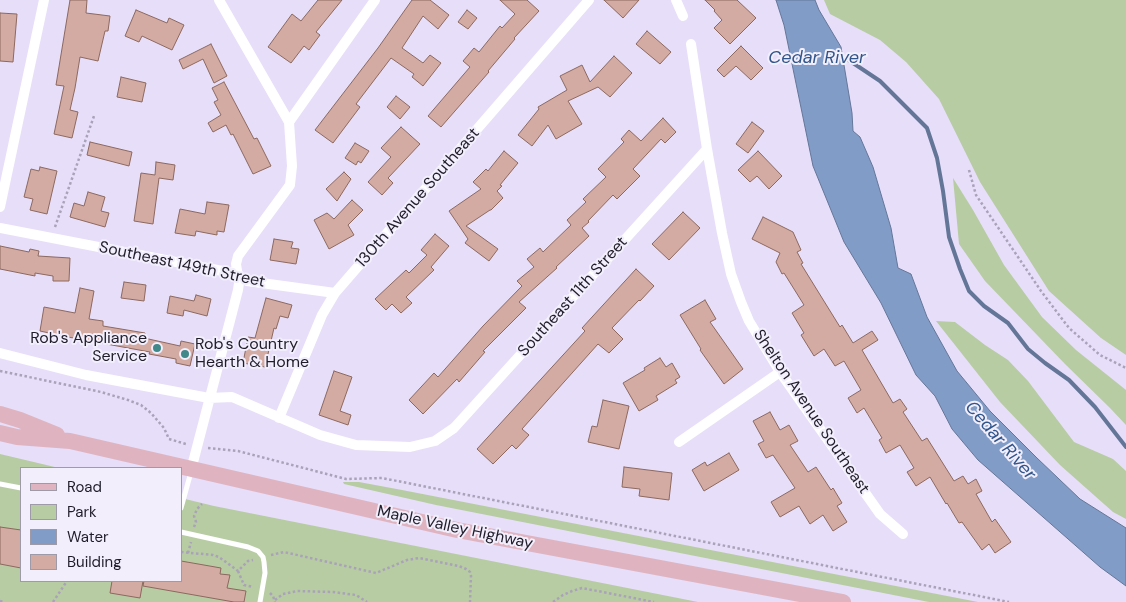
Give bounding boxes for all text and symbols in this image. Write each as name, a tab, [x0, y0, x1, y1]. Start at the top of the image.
water label: Cedar River	[768, 47, 866, 69]
street label: 130th Avenue Southeast	[352, 124, 484, 272]
street label: Southeast 11th Street	[514, 233, 632, 361]
street label: Southeast 149th Street	[97, 238, 267, 292]
street label: Shelton Avenue Southeast	[749, 326, 873, 498]
place label: Rob's Appliance Service	[30, 329, 147, 367]
place label: Rob's Country Hearth & Home	[195, 335, 309, 373]
marker: Rob's Appliance Service	[151, 342, 163, 354]
marker: Rob's Country Hearth & Home	[179, 348, 191, 360]
water label: Cedar River	[960, 397, 1040, 485]
legend	[20, 467, 182, 582]
text: Road	[67, 477, 102, 497]
text: Park	[67, 502, 97, 522]
street label: Maple Valley Highway	[375, 502, 535, 554]
text: Water	[67, 527, 108, 547]
text: Building	[67, 552, 122, 572]

